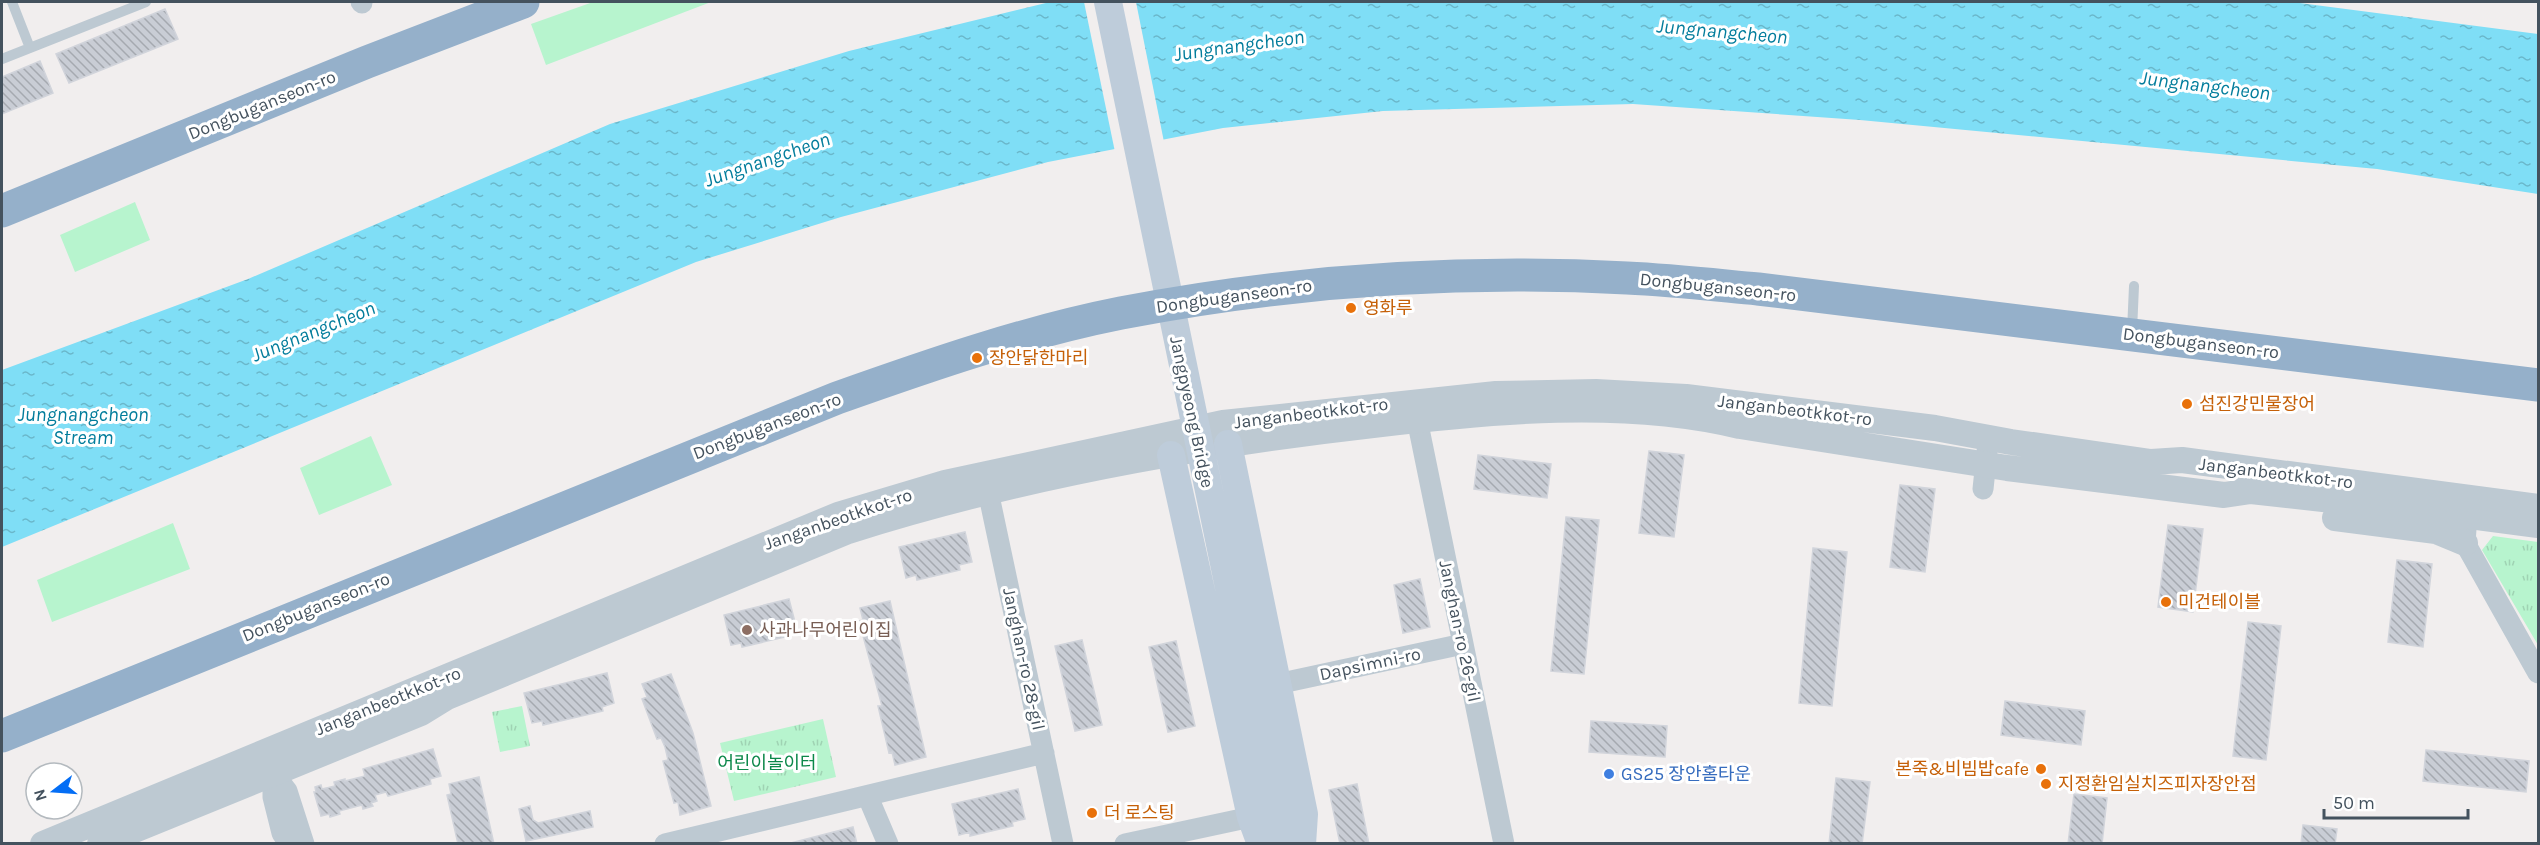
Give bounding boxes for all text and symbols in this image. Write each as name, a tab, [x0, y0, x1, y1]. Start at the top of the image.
water label: Jungnangcheon	[1656, 14, 1788, 49]
water label: Jungnangcheon	[1172, 25, 1306, 66]
street label: Dongbuganseon-ro	[185, 65, 339, 145]
water label: Jungnangcheon	[2138, 66, 2271, 105]
water label: Jungnangcheon	[701, 127, 833, 192]
street label: Dongbuganseon-ro	[1639, 268, 1797, 306]
street label: Dongbuganseon-ro	[1155, 274, 1313, 318]
water label: Jungnangcheon	[248, 296, 378, 367]
place label: 영화루	[1363, 297, 1413, 319]
marker: 영화루	[1344, 301, 1358, 315]
street label: Dongbuganseon-ro	[2122, 323, 2280, 363]
street label: Jangpyeong Bridge	[1165, 334, 1219, 490]
place label: 장안닭한마리	[989, 347, 1088, 369]
marker: 장안닭한마리	[970, 351, 984, 365]
street label: Dongbuganseon-ro	[690, 388, 844, 464]
street label: Janganbeotkkot-ro	[1717, 390, 1873, 430]
street label: Janganbeotkkot-ro	[1233, 393, 1389, 433]
place label: 섬진강민물장어	[2199, 393, 2315, 415]
marker: 섬진강민물장어	[2180, 397, 2194, 411]
water label: Jungnangcheon Stream	[17, 403, 149, 449]
street label: Janganbeotkkot-ro	[2198, 453, 2354, 493]
street label: Janganbeotkkot-ro	[761, 483, 915, 555]
street label: Janghan-ro 26-gil	[1434, 558, 1486, 704]
street label: Dongbuganseon-ro	[239, 567, 393, 647]
street label: Janghan-ro 28-gil	[998, 586, 1050, 732]
place label: 미건테이블	[2178, 591, 2261, 613]
marker: 미건테이블	[2159, 595, 2173, 609]
place label: 사과나무어린이집	[759, 619, 891, 641]
marker: 사과나무어린이집	[740, 623, 754, 637]
street label: Dapsimni-ro	[1317, 643, 1423, 685]
street label: Janganbeotkkot-ro	[312, 662, 464, 740]
park label: 어린이놀이터	[717, 752, 817, 774]
place label: 본죽&비빔밥cafe	[1895, 758, 2029, 780]
north arrow	[24, 761, 84, 821]
marker: 본죽&비빔밥cafe	[2034, 762, 2048, 776]
place label: GS25 장안홈타운	[1621, 763, 1751, 785]
marker: GS25 장안홈타운	[1602, 767, 1616, 781]
place label: 지정환임실치즈피자장안점	[2058, 773, 2257, 795]
marker: 지정환임실치즈피자장안점	[2039, 777, 2053, 791]
scale bar	[2324, 782, 2468, 820]
text: N	[29, 787, 51, 804]
text: 50 m	[2333, 792, 2375, 814]
place label: 더 로스팅	[1104, 802, 1175, 824]
marker: 더 로스팅	[1085, 806, 1099, 820]

